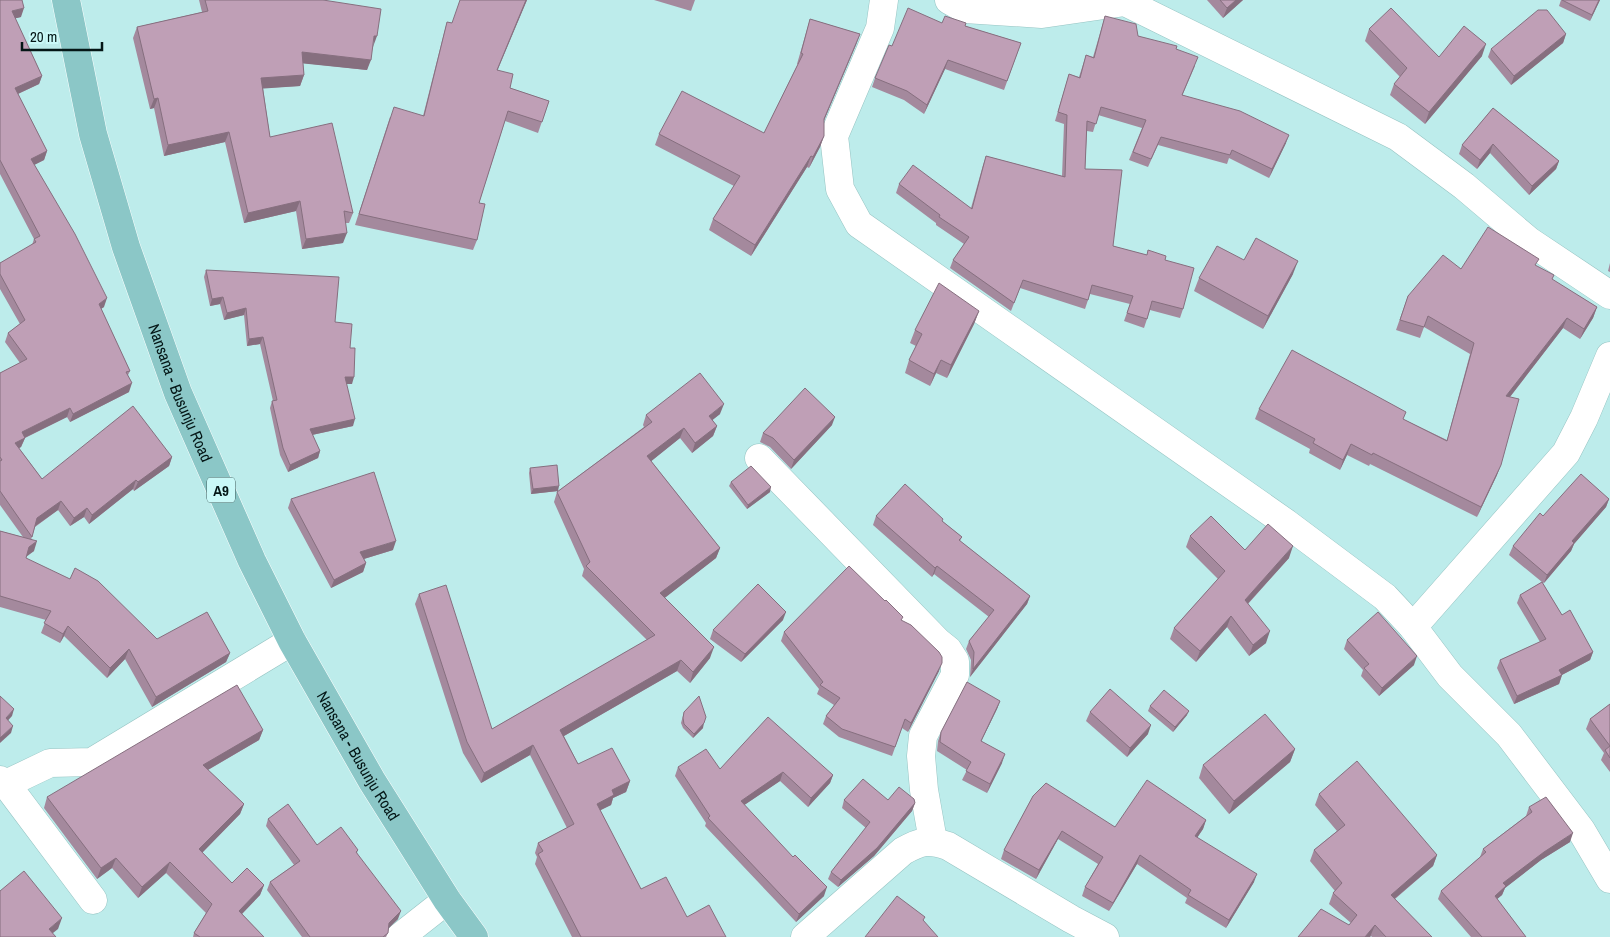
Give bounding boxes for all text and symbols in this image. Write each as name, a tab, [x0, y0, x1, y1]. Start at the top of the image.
scale bar	[22, 20, 102, 52]
text: 20 m	[30, 26, 57, 47]
street label: Nansana - Busunju Road	[143, 321, 218, 465]
road number: A9	[207, 478, 235, 502]
street label: Nansana - Busunju Road	[312, 687, 405, 825]

